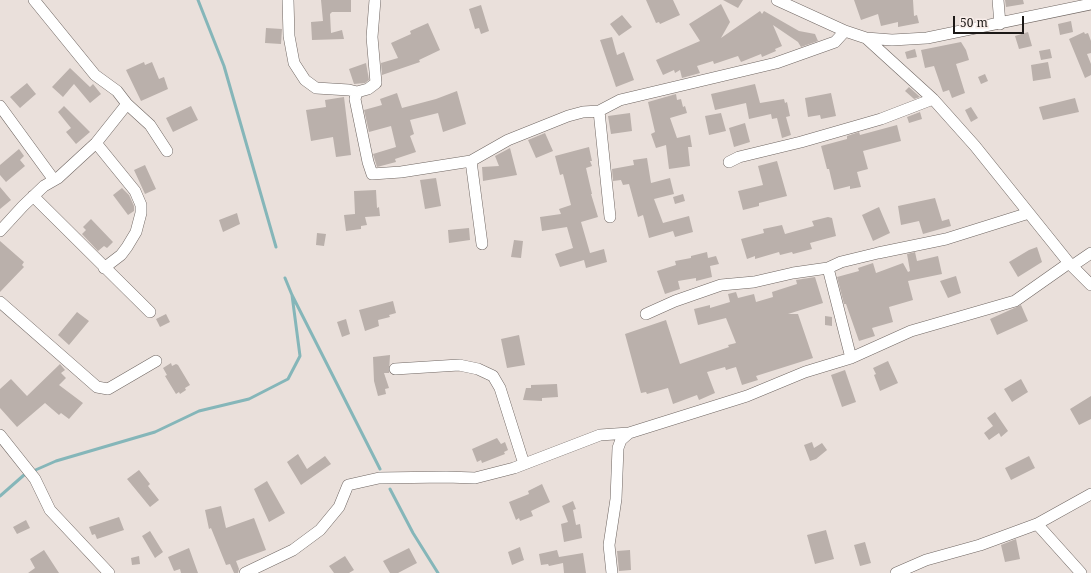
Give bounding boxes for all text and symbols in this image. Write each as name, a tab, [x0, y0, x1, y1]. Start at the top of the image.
scale bar	[955, 8, 1026, 34]
text: 50 m	[960, 14, 988, 31]

